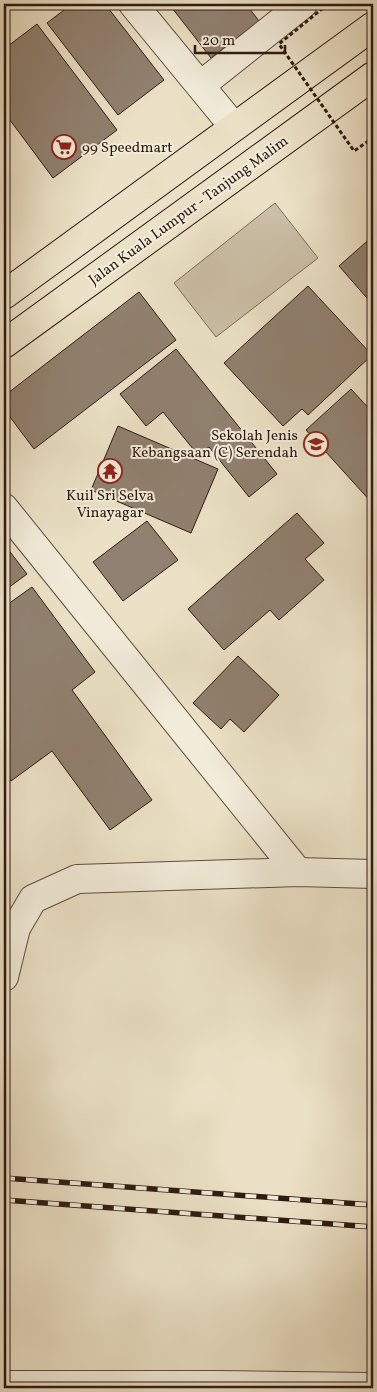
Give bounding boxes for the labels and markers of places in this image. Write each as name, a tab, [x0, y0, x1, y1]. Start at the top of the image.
supermarket icon: 99 Speedmart	[51, 134, 77, 160]
place label: 99 Speedmart	[82, 138, 173, 159]
place label: Sekolah Jenis Kebangsaan (C) Serendah	[132, 426, 298, 464]
school or university icon: Sekolah Jenis Kebangsaan (C) Serendah	[303, 431, 329, 457]
temple icon: Kuil Sri Selva Vinayagar	[97, 458, 123, 484]
place label: Kuil Sri Selva Vinayagar	[66, 486, 154, 524]

